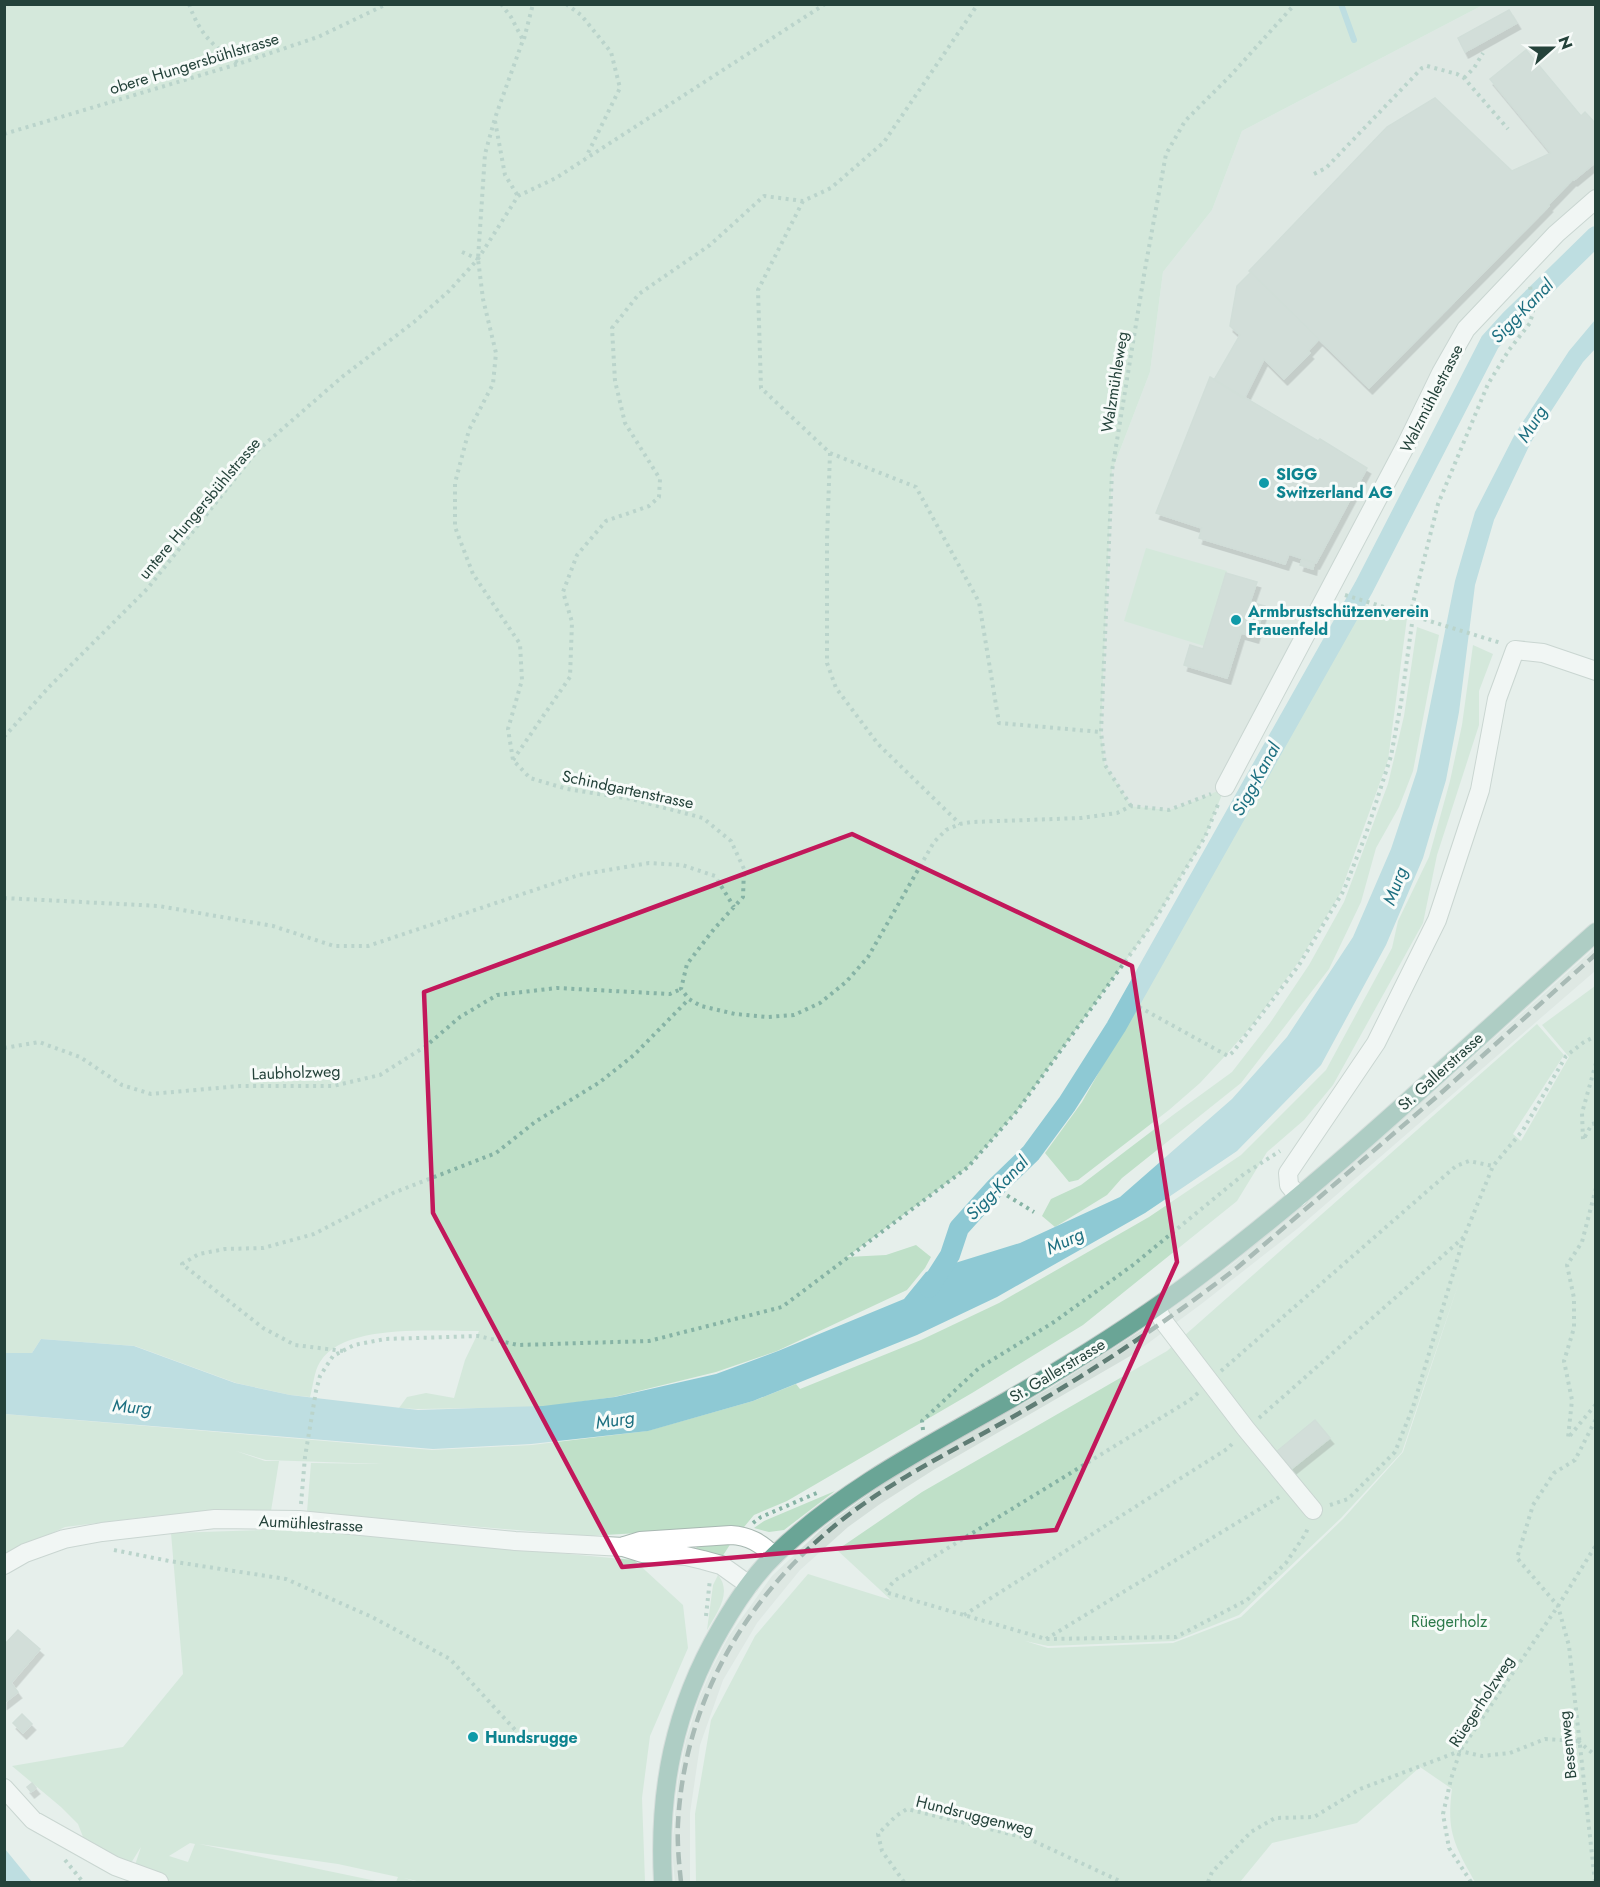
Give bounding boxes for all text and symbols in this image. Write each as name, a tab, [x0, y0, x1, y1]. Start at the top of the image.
north arrow	[1522, 18, 1582, 78]
street label: obere Hungersbühlstrasse	[107, 27, 282, 100]
text: N	[1553, 33, 1579, 53]
water label: Sigg-Kanal	[1485, 272, 1560, 349]
street label: Walzmühleweg	[1095, 330, 1134, 434]
street label: Walzmühlestrasse	[1394, 340, 1469, 456]
water label: Murg	[1511, 401, 1553, 447]
street label: untere Hungersbühlstrasse	[133, 432, 266, 584]
place label: SIGG Switzerland AG	[1276, 463, 1393, 504]
marker: SIGG Switzerland AG	[1257, 476, 1271, 490]
place label: Armbrustschützenverein Frauenfeld	[1247, 600, 1429, 641]
marker: Armbrustschützenverein Frauenfeld	[1229, 613, 1243, 627]
water label: Sigg-Kanal	[1225, 737, 1287, 821]
street label: Schindgartenstrasse	[560, 764, 696, 815]
water label: Murg	[1376, 863, 1414, 909]
street label: St. Gallerstrasse	[1393, 1027, 1488, 1116]
street label: Laubholzweg	[251, 1059, 341, 1086]
water label: Sigg-Kanal	[960, 1149, 1035, 1226]
water label: Murg	[1042, 1221, 1088, 1261]
street label: St. Gallerstrasse	[1005, 1333, 1109, 1408]
water label: Murg	[111, 1392, 153, 1422]
water label: Murg	[594, 1404, 636, 1436]
street label: Aumühlestrasse	[258, 1509, 364, 1538]
park label: Rüegerholz	[1411, 1610, 1488, 1633]
street label: Rüegerholzweg	[1443, 1651, 1520, 1752]
street label: Besenweg	[1552, 1710, 1582, 1780]
place label: Hundsrugge	[485, 1726, 578, 1749]
marker: Hundsrugge	[466, 1730, 480, 1744]
street label: Hundsruggenweg	[914, 1790, 1036, 1841]

